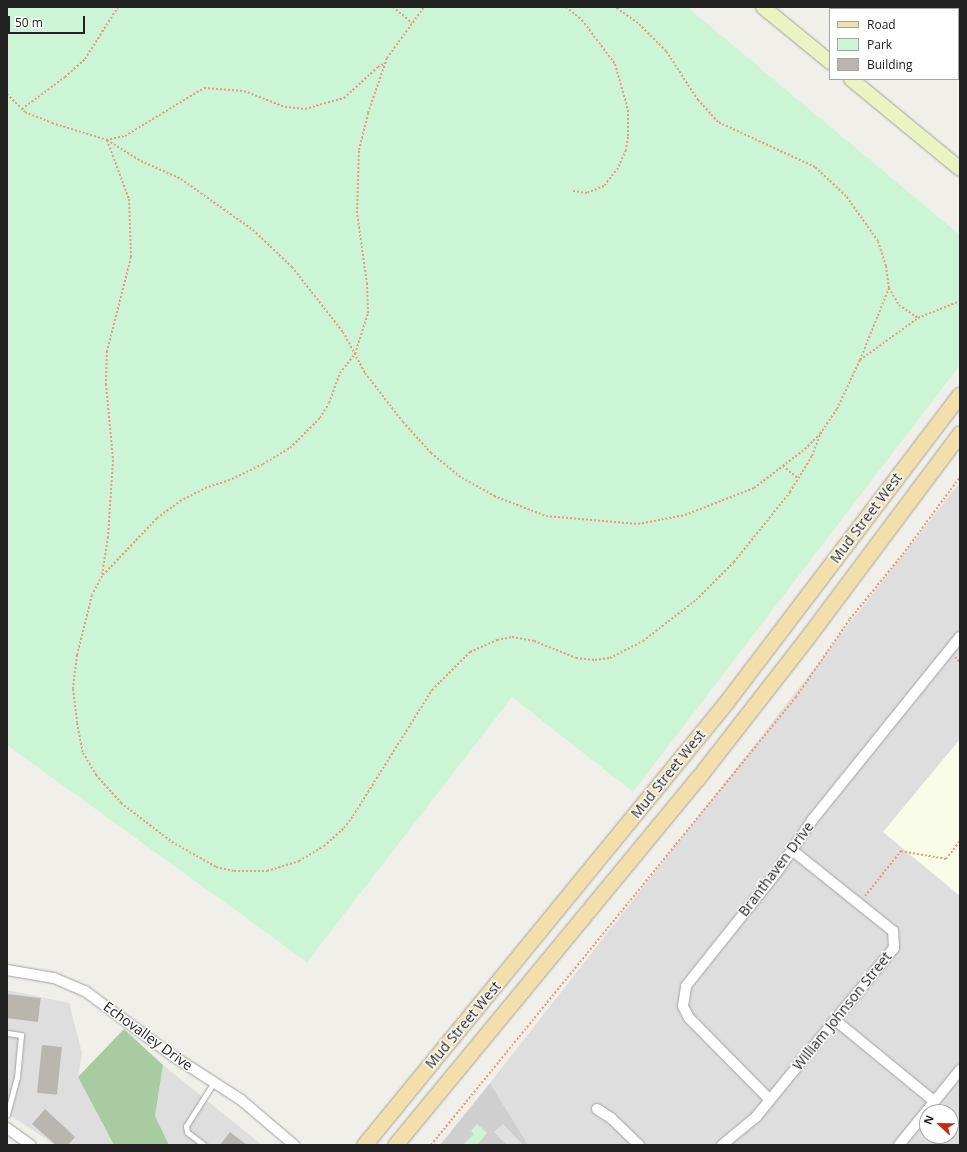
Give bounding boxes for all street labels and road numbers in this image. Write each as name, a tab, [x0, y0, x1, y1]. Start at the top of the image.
street label: Mud Street West	[827, 470, 905, 566]
street label: Mud Street West	[627, 727, 709, 821]
street label: Branthaven Drive	[735, 818, 817, 920]
street label: William Johnson Street	[789, 949, 895, 1073]
street label: Mud Street West	[422, 978, 504, 1072]
street label: Echovalley Drive	[100, 998, 196, 1074]

